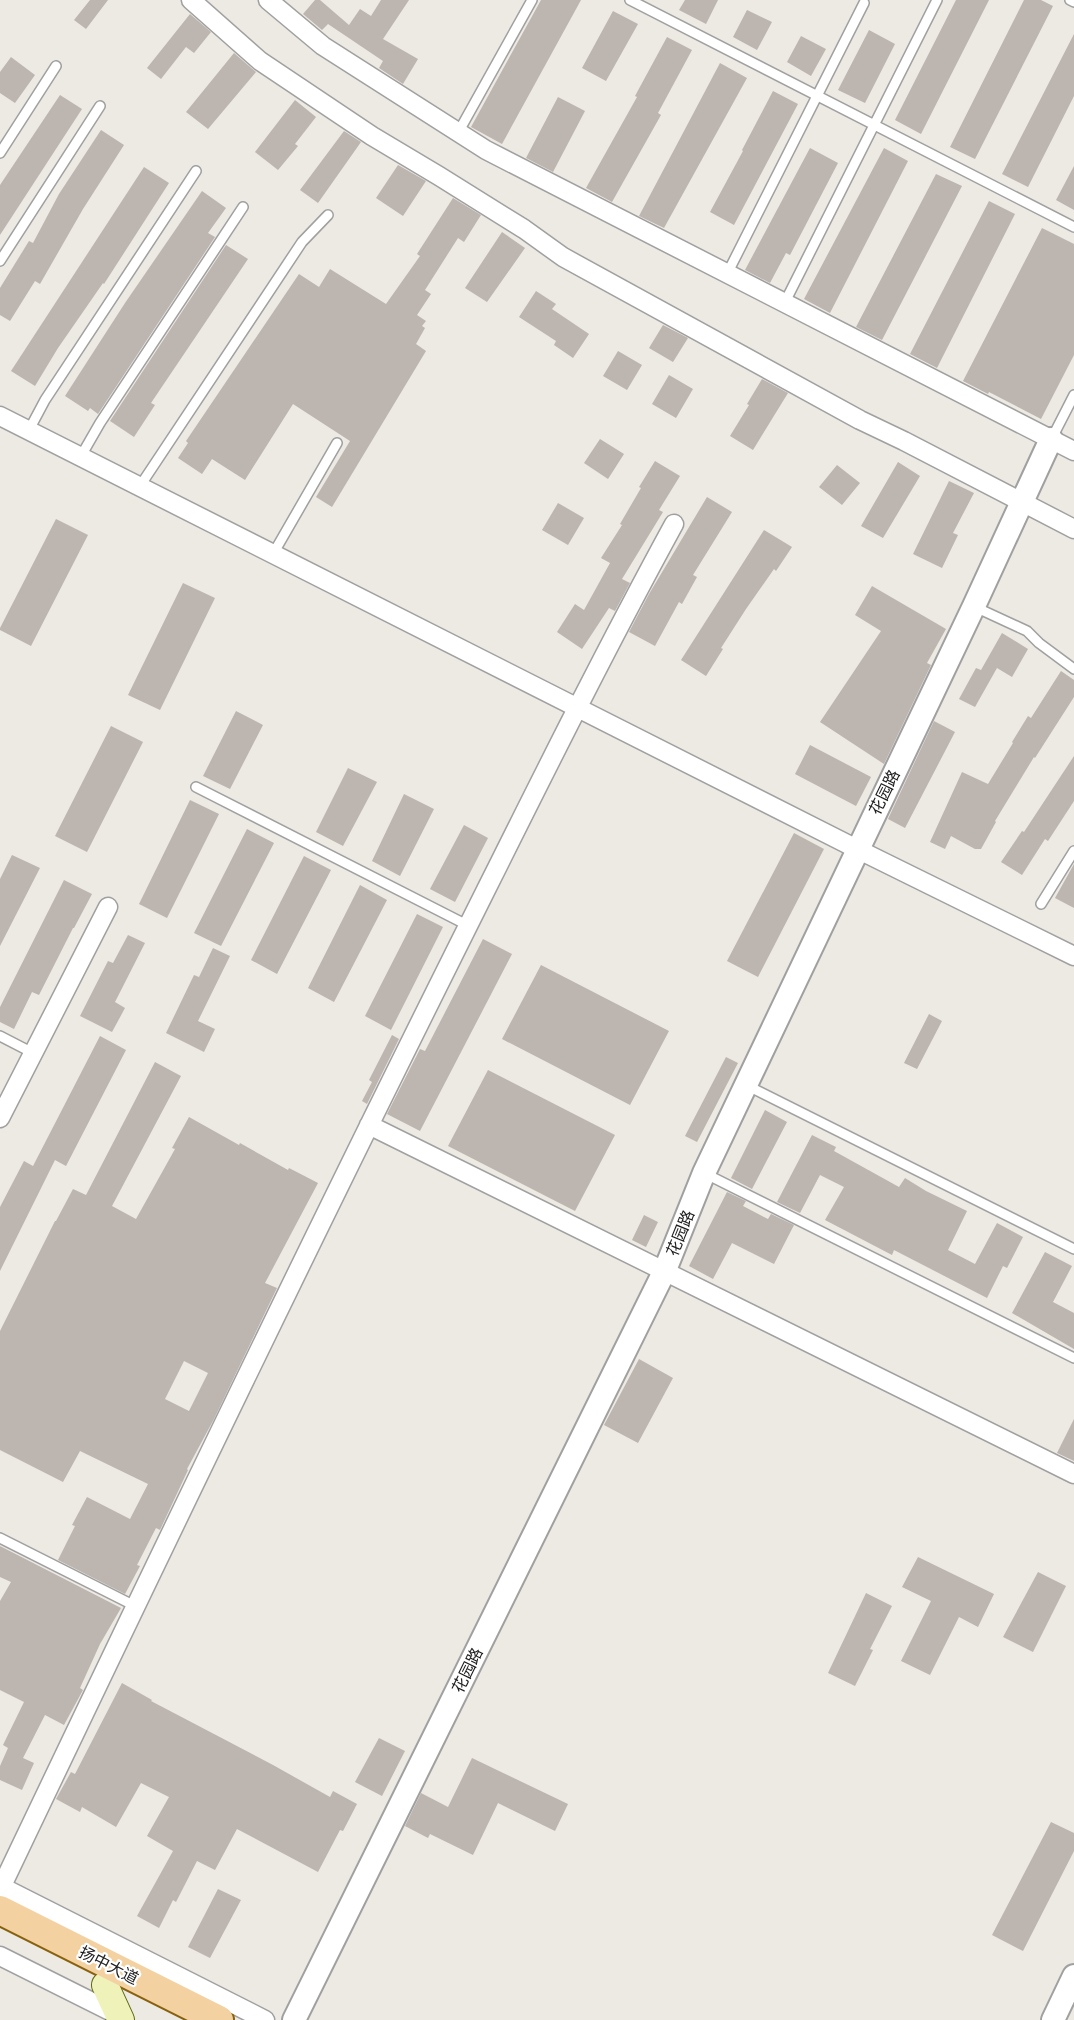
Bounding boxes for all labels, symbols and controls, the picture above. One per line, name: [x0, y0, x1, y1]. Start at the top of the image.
street label: 花园路: [864, 766, 904, 818]
street label: 花园路: [662, 1207, 698, 1259]
street label: 花园路: [447, 1644, 487, 1696]
street label: 扬中大道: [76, 1942, 142, 1988]

